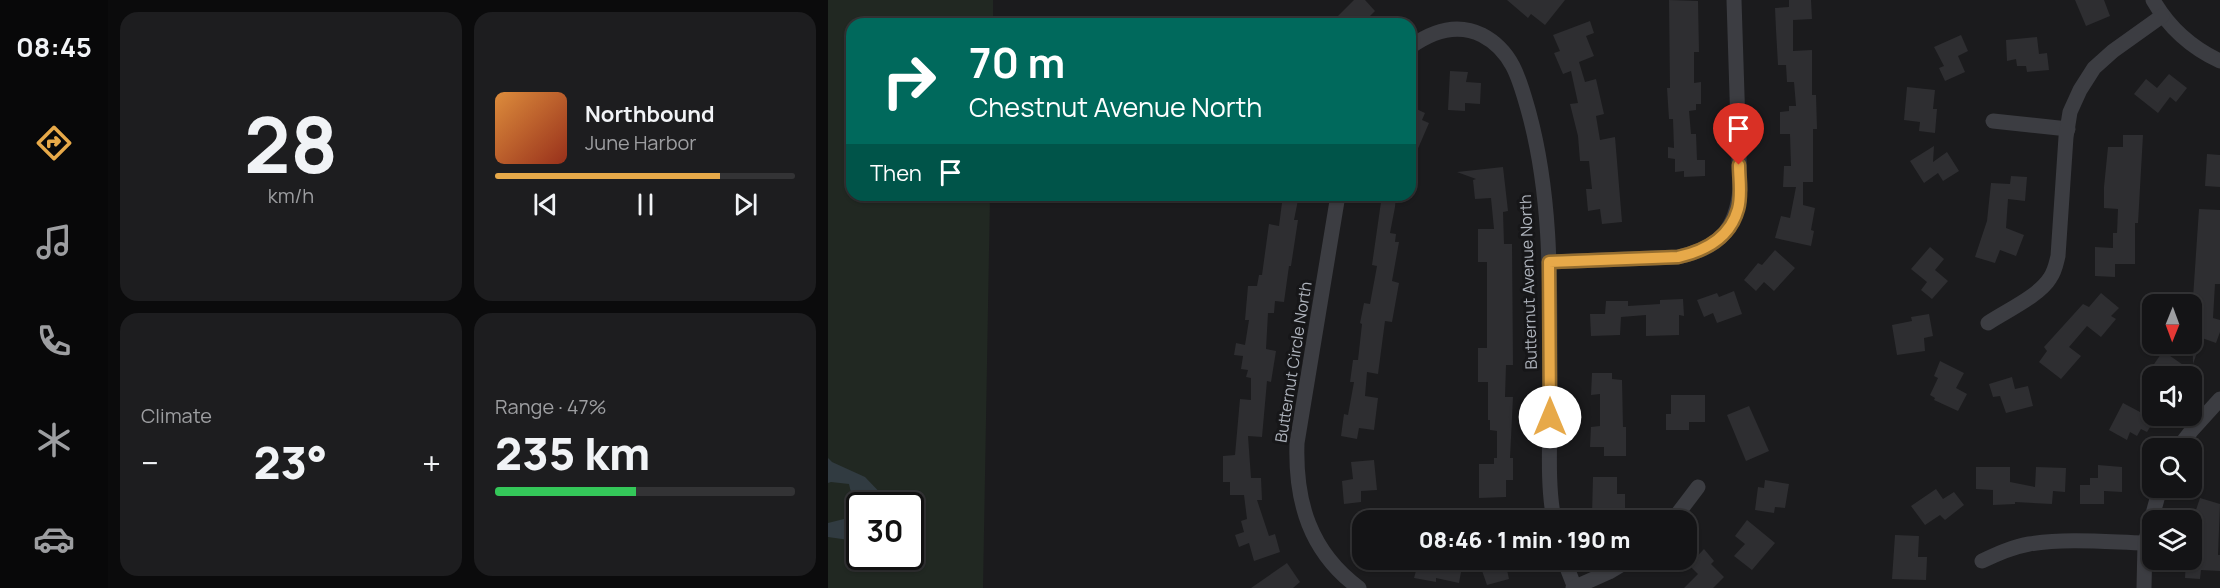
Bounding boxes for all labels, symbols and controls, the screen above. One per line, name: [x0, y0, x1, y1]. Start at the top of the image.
text: 08:45: [16, 28, 92, 65]
text: 70 m: [969, 33, 1065, 91]
icon: right: [870, 42, 948, 120]
text: Chestnut Avenue North: [969, 88, 1262, 125]
text: 28: [244, 90, 338, 196]
text: Northbound: [585, 99, 715, 129]
pin: [1713, 103, 1764, 165]
icon: arrive: [1722, 112, 1755, 145]
icon: directions: [33, 122, 75, 164]
text: June Harbor: [585, 129, 697, 156]
icon: arrive: [934, 156, 967, 189]
text: Then: [870, 158, 922, 188]
text: km/h: [268, 182, 314, 209]
icon: previous: [529, 188, 562, 221]
icon: pause: [629, 188, 662, 221]
icon: next: [729, 188, 762, 221]
street label: Butternut Avenue North: [1514, 194, 1542, 370]
icon: music: [33, 221, 75, 263]
street label: Butternut Circle North: [1269, 280, 1317, 444]
north arrow: [2142, 294, 2202, 354]
map controls: [2142, 294, 2202, 570]
icon: phone: [33, 320, 75, 362]
button: sound: [2142, 366, 2202, 426]
position arrow: [1518, 385, 1582, 449]
text: Range · 47%: [495, 393, 607, 420]
text: Climate: [141, 402, 212, 429]
icon: climate: [33, 419, 75, 461]
text: 235 km: [495, 422, 650, 484]
text: 23°: [253, 431, 327, 493]
button: search: [2142, 438, 2202, 498]
text: −: [141, 440, 159, 485]
text: +: [422, 440, 441, 485]
speed limit sign: 30: [846, 492, 924, 570]
button: layers: [2142, 510, 2202, 570]
icon: car: [33, 518, 75, 560]
text: 08:46 · 1 min · 190 m: [1419, 525, 1630, 555]

